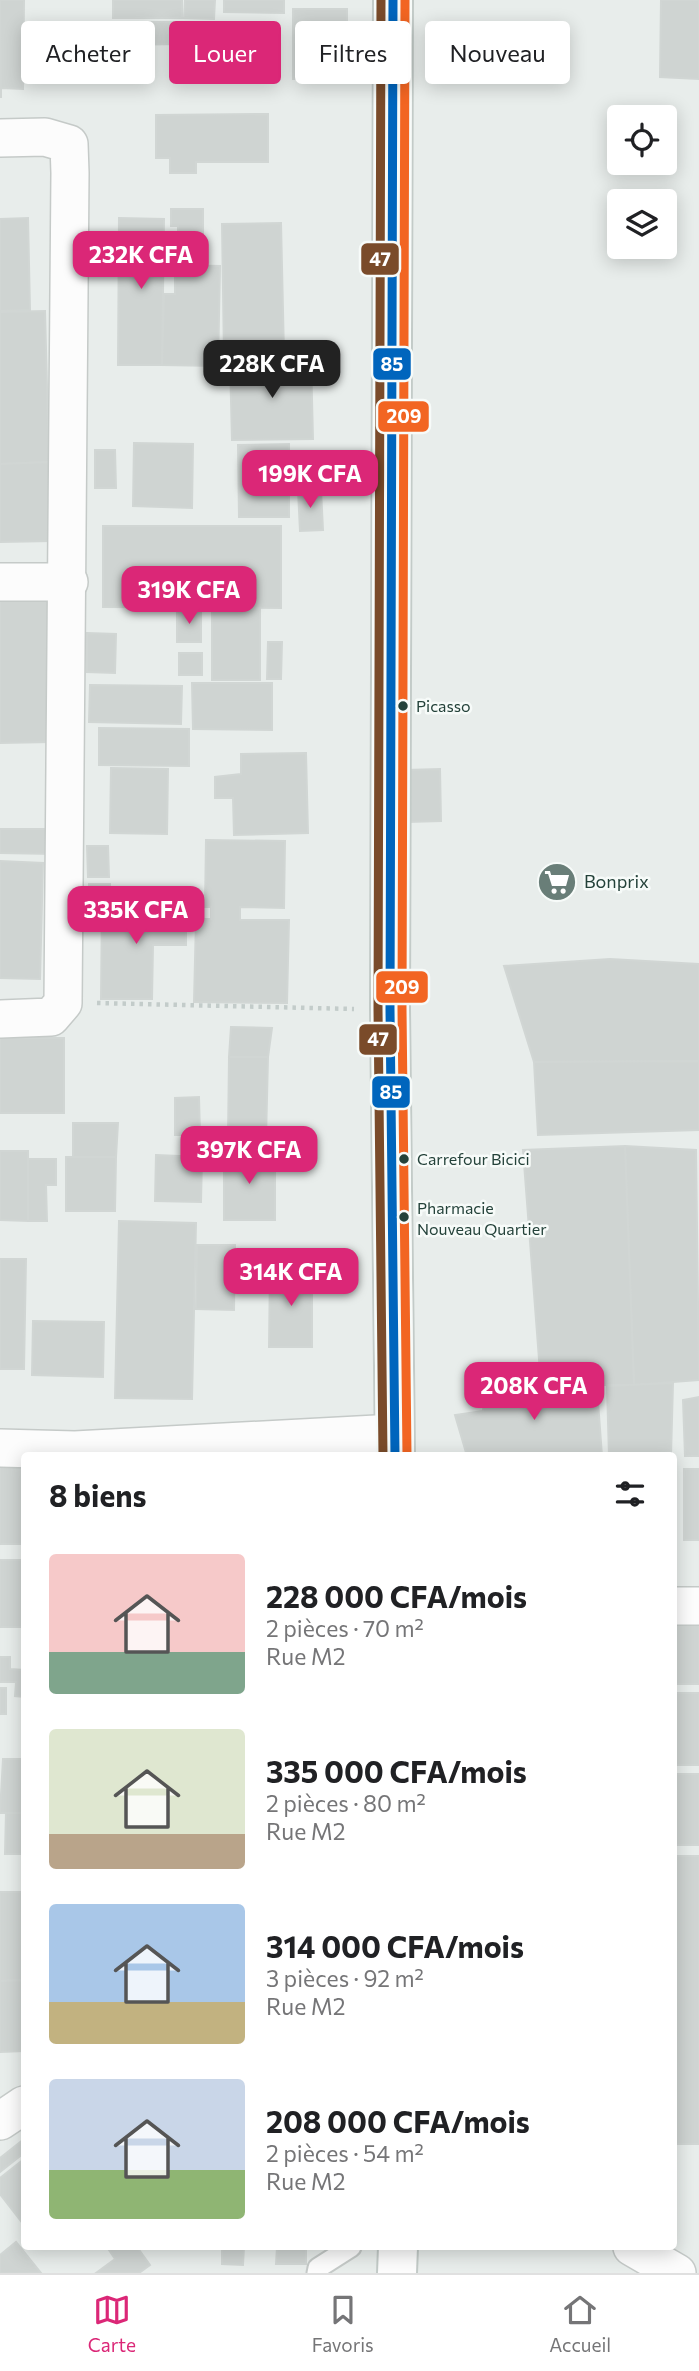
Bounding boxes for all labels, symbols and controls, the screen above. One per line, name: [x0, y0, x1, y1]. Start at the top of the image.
chip: Acheter: [21, 21, 155, 84]
chip: Louer: [169, 21, 281, 84]
chip: Filtres: [295, 21, 411, 84]
chip: Nouveau: [425, 21, 570, 84]
map controls: [607, 105, 677, 259]
button: locate: [607, 105, 677, 175]
button: layers: [607, 189, 677, 259]
pin: 232K CFA: [69, 232, 213, 291]
text: 232K CFA: [89, 240, 193, 268]
line badge: 47: [360, 242, 400, 276]
text: 47: [369, 247, 391, 270]
pin: 228K CFA: [200, 340, 344, 400]
line badge: 85: [372, 347, 412, 381]
text: 228K CFA: [219, 349, 325, 377]
text: 85: [381, 352, 403, 375]
line badge: 209: [377, 400, 430, 433]
text: 209: [386, 404, 422, 427]
pin: 199K CFA: [238, 450, 382, 510]
text: 199K CFA: [258, 459, 362, 487]
pin: 319K CFA: [117, 566, 261, 626]
text: 319K CFA: [137, 575, 241, 603]
place label: Picasso: [416, 696, 471, 715]
marker: Picasso: [396, 699, 410, 713]
supermarket icon: Bonprix: [536, 861, 578, 903]
place label: Bonprix: [584, 870, 649, 892]
pin: 335K CFA: [64, 886, 208, 946]
text: 335K CFA: [83, 895, 189, 923]
line badge: 209: [375, 970, 429, 1004]
text: 209: [384, 975, 420, 998]
line badge: 47: [358, 1023, 398, 1056]
text: 47: [367, 1027, 389, 1050]
line badge: 85: [371, 1075, 411, 1109]
text: 85: [380, 1080, 402, 1103]
pin: 397K CFA: [177, 1126, 321, 1186]
text: 397K CFA: [196, 1135, 302, 1163]
place label: Carrefour Bicici: [417, 1149, 530, 1168]
marker: Carrefour Bicici: [397, 1152, 411, 1166]
place label: Pharmacie Nouveau Quartier: [417, 1198, 547, 1238]
marker: Pharmacie Nouveau Quartier: [397, 1210, 411, 1224]
pin: 314K CFA: [219, 1248, 363, 1308]
text: 314K CFA: [240, 1257, 342, 1285]
pin: 208K CFA: [462, 1362, 606, 1422]
text: 208K CFA: [480, 1371, 588, 1399]
icon: filters: [611, 1475, 649, 1513]
text: 8 biens: [49, 1476, 147, 1513]
text: 228 000 CFA/mois: [266, 1577, 527, 1614]
icon: home: [105, 1582, 189, 1666]
text: 2 pièces · 70 m²: [266, 1614, 424, 1642]
text: Rue M2: [266, 1642, 345, 1670]
text: 335 000 CFA/mois: [266, 1752, 527, 1789]
icon: home: [105, 1757, 189, 1841]
text: 2 pièces · 80 m²: [266, 1789, 426, 1817]
text: Rue M2: [266, 1817, 345, 1845]
text: 314 000 CFA/mois: [266, 1927, 524, 1964]
icon: home: [105, 1932, 189, 2016]
text: 3 pièces · 92 m²: [266, 1964, 424, 1992]
text: Rue M2: [266, 1992, 345, 2020]
text: 208 000 CFA/mois: [266, 2102, 530, 2139]
icon: home: [105, 2107, 189, 2191]
text: 2 pièces · 54 m²: [266, 2139, 424, 2167]
text: Rue M2: [266, 2167, 345, 2195]
tab: Carte: [88, 2291, 136, 2356]
tab: Favoris: [312, 2291, 374, 2356]
tab: Accueil: [549, 2291, 611, 2356]

